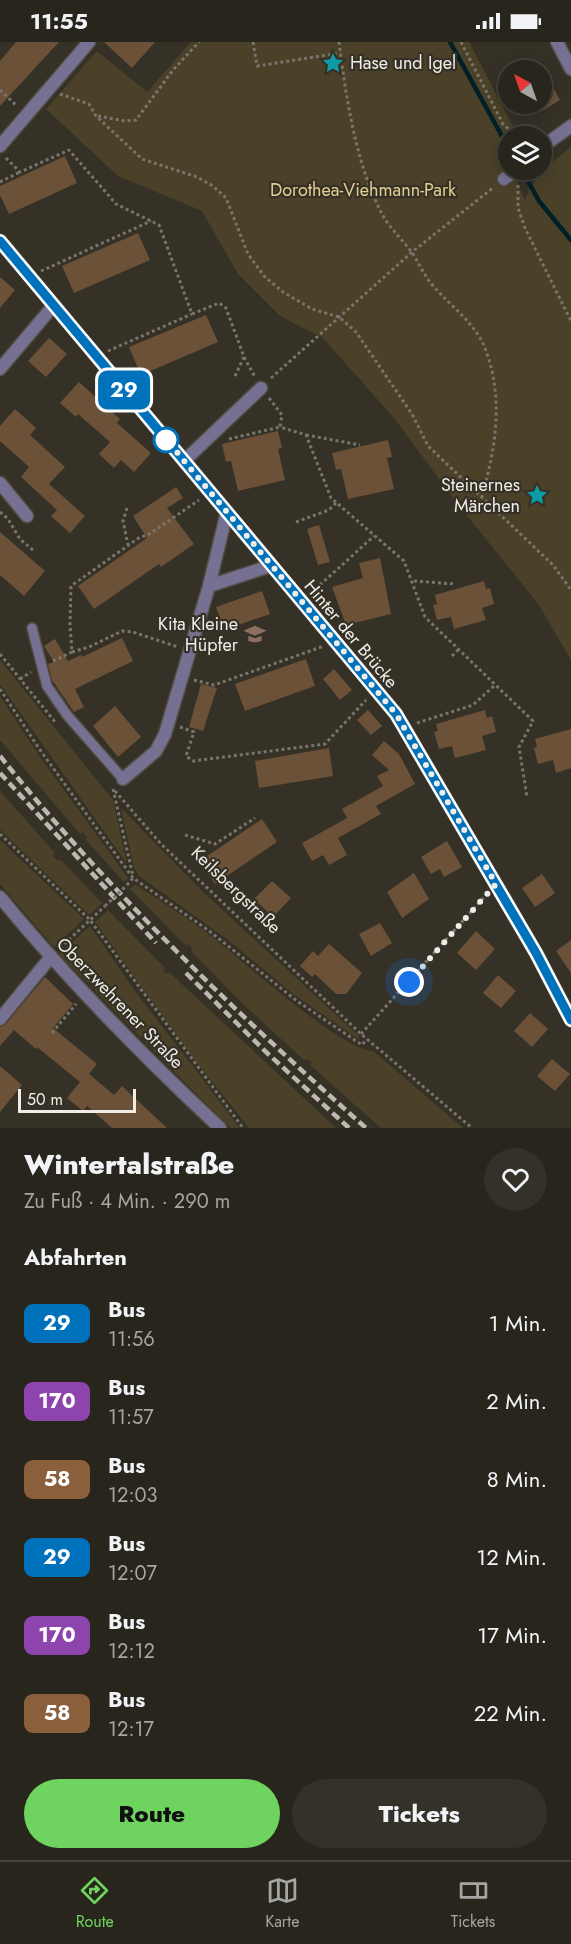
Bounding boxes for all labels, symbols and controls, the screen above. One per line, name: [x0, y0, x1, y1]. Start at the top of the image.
text: 11:55: [30, 5, 88, 37]
place label: Hase und Igel: [350, 50, 456, 76]
place icon: Hase und Igel: [321, 51, 345, 75]
north arrow: [498, 60, 552, 114]
map controls: [498, 60, 552, 180]
button: layers: [498, 126, 552, 180]
park label: Dorothea-Viehmann-Park: [270, 177, 456, 203]
line badge: 29: [97, 370, 151, 410]
text: 29: [110, 375, 138, 405]
unlabelled marker: [153, 427, 179, 453]
place label: Steinernes Märchen: [441, 472, 520, 519]
place icon: Steinernes Märchen: [525, 483, 549, 507]
street label: Hinter der Brücke: [298, 574, 404, 694]
place label: Kita Kleine Hüpfer: [158, 611, 239, 658]
school or university icon: Kita Kleine Hüpfer: [243, 622, 267, 646]
street label: Keilsbergstraße: [185, 840, 287, 940]
street label: Oberzwehrener Straße: [50, 932, 190, 1074]
your location: [394, 967, 424, 997]
scale bar: [18, 1086, 136, 1114]
text: 50 m: [27, 1088, 63, 1111]
text: Wintertalstraße: [24, 1144, 234, 1185]
button: heart: [484, 1148, 547, 1211]
text: Zu Fuß · 4 Min. · 290 m: [24, 1187, 230, 1216]
text: Abfahrten: [24, 1241, 127, 1273]
text: Bus: [108, 1293, 145, 1325]
text: 1 Min.: [489, 1307, 547, 1339]
text: 29: [43, 1308, 71, 1338]
text: 11:56: [108, 1325, 155, 1354]
text: Bus: [108, 1371, 145, 1403]
text: 2 Min.: [486, 1385, 547, 1417]
text: 170: [38, 1386, 76, 1416]
text: 11:57: [108, 1403, 154, 1432]
text: Bus: [108, 1449, 145, 1481]
text: 8 Min.: [487, 1463, 547, 1495]
text: 58: [44, 1464, 70, 1494]
text: 12:03: [108, 1481, 157, 1510]
text: Bus: [108, 1527, 145, 1559]
text: 12 Min.: [476, 1541, 547, 1573]
text: 29: [43, 1542, 71, 1572]
text: 12:07: [108, 1559, 157, 1588]
text: Bus: [108, 1605, 145, 1637]
text: 17 Min.: [477, 1619, 547, 1651]
text: 170: [38, 1620, 76, 1650]
text: 12:12: [108, 1637, 155, 1666]
text: Bus: [108, 1683, 145, 1715]
text: 22 Min.: [474, 1697, 547, 1729]
text: 58: [44, 1698, 70, 1728]
text: 12:17: [108, 1715, 154, 1744]
button: Route: [24, 1779, 280, 1848]
button: Tickets: [292, 1779, 547, 1848]
tab: Route: [76, 1874, 114, 1933]
tab: Karte: [265, 1874, 299, 1933]
tab: Tickets: [451, 1874, 495, 1933]

